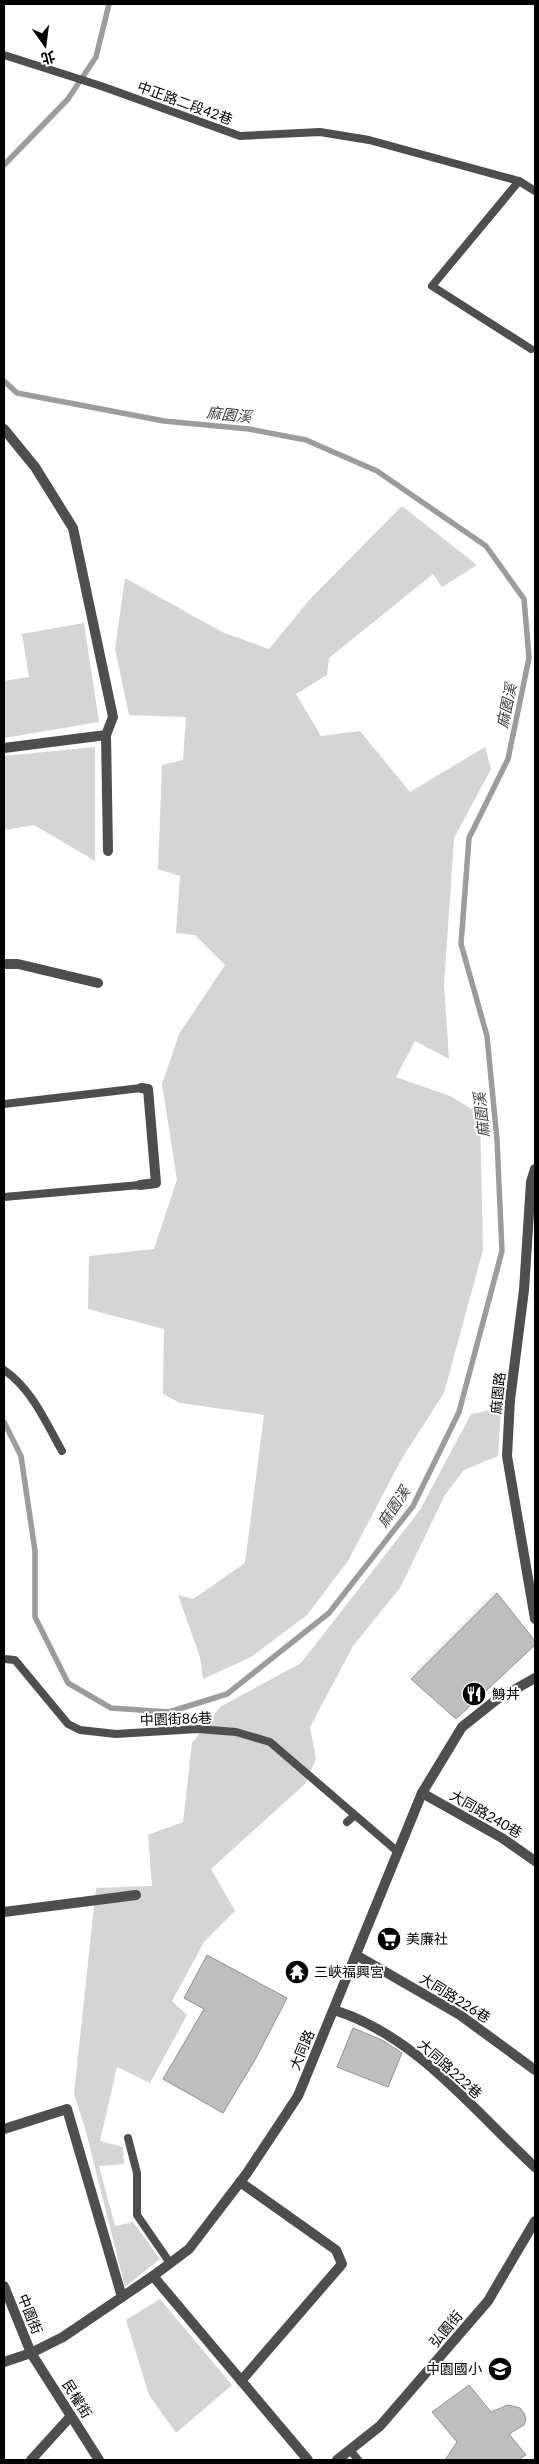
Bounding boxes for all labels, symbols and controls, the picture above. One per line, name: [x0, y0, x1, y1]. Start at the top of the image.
north arrow: [20, 20, 70, 70]
text: 北: [39, 48, 57, 68]
street label: 中正路二段42巷: [135, 77, 235, 128]
water label: 麻園溪: [206, 403, 254, 426]
water label: 麻園溪: [493, 680, 520, 730]
water label: 麻園溪: [469, 1090, 492, 1138]
street label: 麻園路: [487, 1371, 508, 1415]
water label: 麻園溪: [373, 1481, 414, 1530]
restaurant icon: 鯓丼: [461, 1681, 487, 1707]
place label: 鯓丼: [492, 1685, 520, 1702]
street label: 中園街86巷: [140, 1709, 212, 1728]
street label: 大同路240巷: [447, 1786, 525, 1841]
supermarket icon: 美廉社: [376, 1926, 402, 1952]
place label: 美廉社: [406, 1930, 448, 1947]
temple icon: 三峽福興宮: [284, 1959, 310, 1985]
place label: 三峽福興宮: [314, 1963, 384, 1980]
street label: 大同路226巷: [417, 1969, 494, 2026]
street label: 大同路: [286, 2027, 318, 2072]
street label: 大同路222巷: [415, 2035, 486, 2102]
street label: 中園街: [15, 2291, 46, 2336]
street label: 弘園街: [426, 2307, 466, 2350]
school or university icon: 中園國小: [487, 2356, 513, 2382]
place label: 中園國小: [426, 2360, 482, 2377]
street label: 民權街: [59, 2376, 96, 2421]

